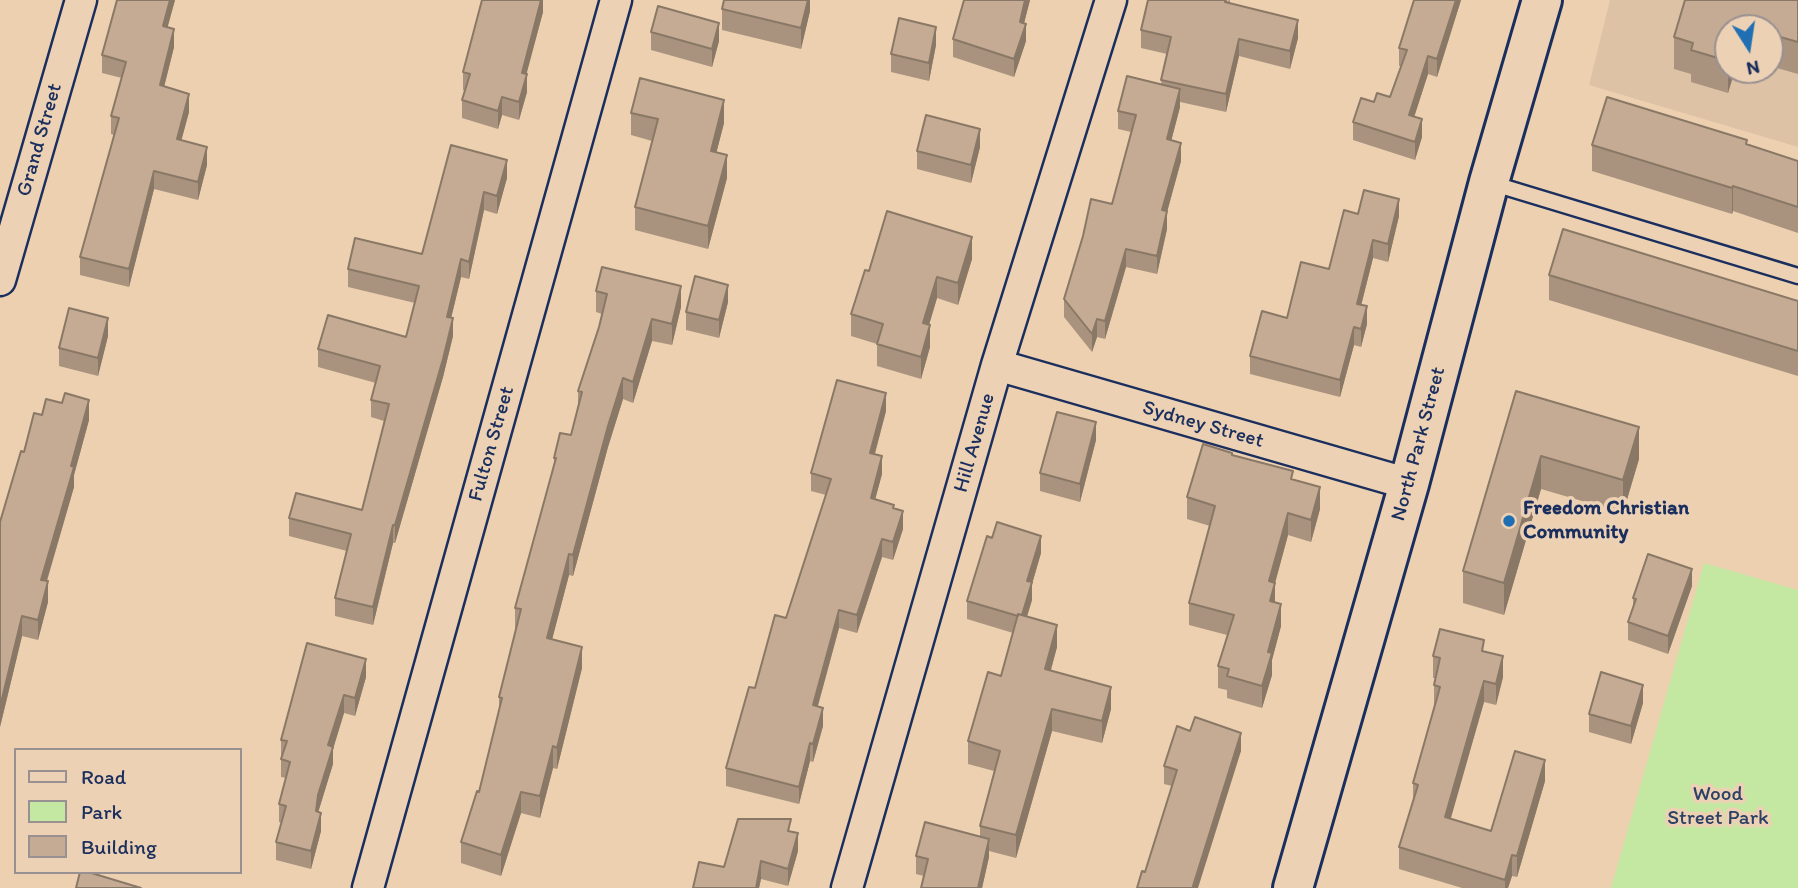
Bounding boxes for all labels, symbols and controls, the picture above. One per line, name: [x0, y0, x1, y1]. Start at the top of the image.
north arrow: [1714, 14, 1784, 84]
text: N: [1744, 55, 1762, 81]
street label: Grand Street: [12, 80, 68, 200]
street label: North Park Street: [1386, 364, 1452, 524]
street label: Fulton Street: [464, 383, 520, 505]
street label: Hill Avenue: [949, 390, 1001, 496]
street label: Sydney Street: [1140, 396, 1266, 454]
place label: Freedom Christian Community: [1523, 496, 1689, 546]
marker: Freedom Christian Community: [1501, 513, 1517, 529]
legend: [14, 748, 242, 874]
text: Road: [81, 764, 126, 789]
park label: Wood Street Park: [1667, 782, 1769, 832]
text: Park: [81, 799, 122, 824]
text: Building: [81, 834, 157, 859]

